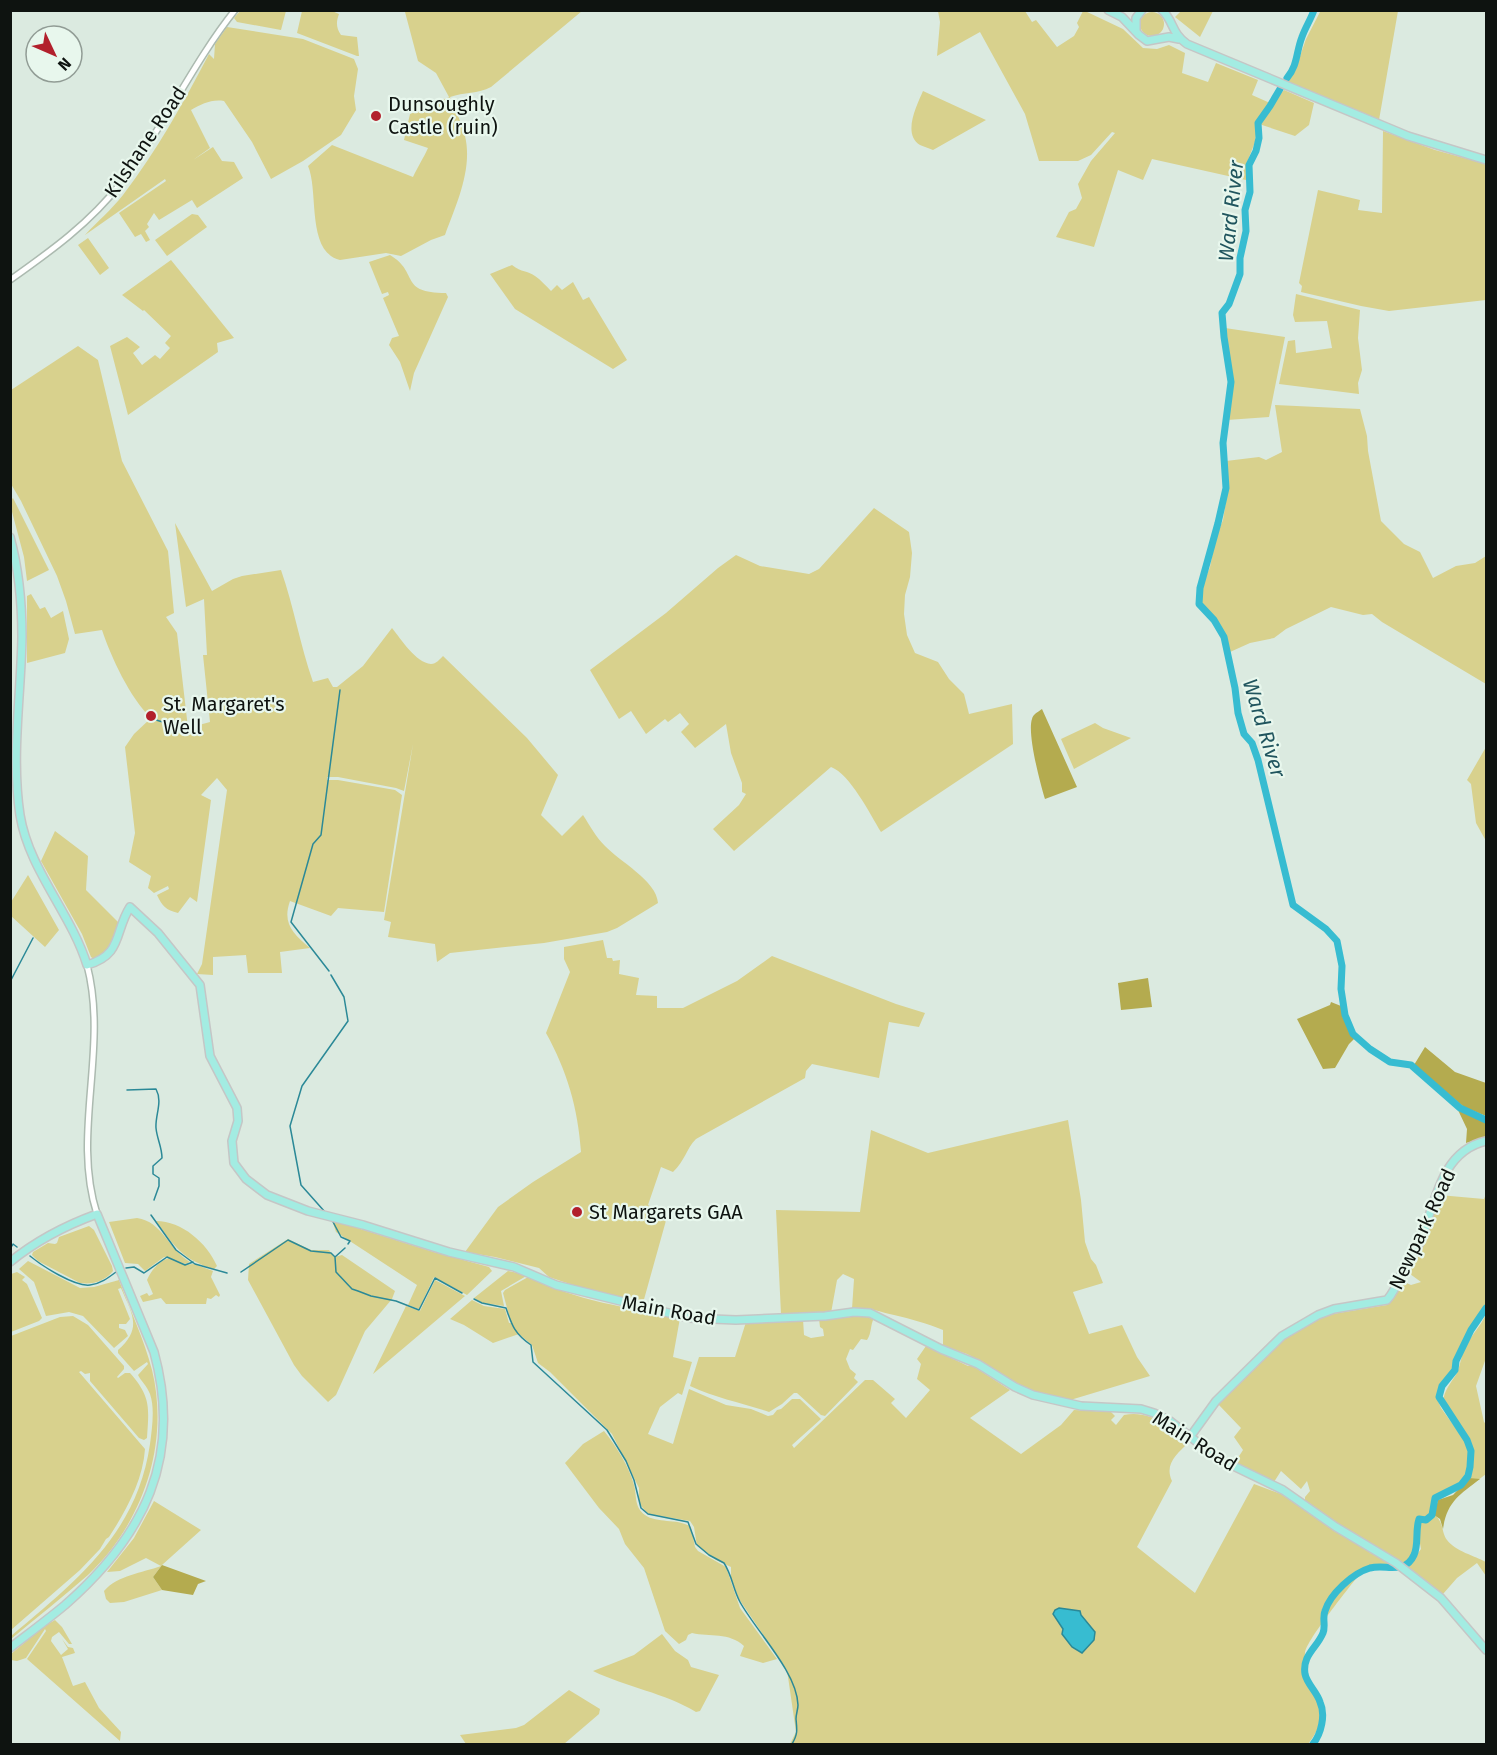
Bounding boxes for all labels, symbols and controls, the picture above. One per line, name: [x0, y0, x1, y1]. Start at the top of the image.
north arrow: [24, 24, 84, 84]
text: N: [54, 54, 75, 74]
street label: Kilshane Road: [99, 82, 191, 202]
place label: Dunsoughly Castle (ruin): [388, 92, 498, 139]
marker: Dunsoughly Castle (ruin): [369, 109, 383, 123]
water label: Ward River: [1213, 158, 1249, 263]
water label: Ward River: [1237, 676, 1292, 781]
place label: St. Margaret's Well: [163, 692, 285, 739]
marker: St. Margaret's Well: [144, 709, 158, 723]
street label: Newpark Road: [1383, 1165, 1461, 1293]
place label: St Margarets GAA: [589, 1200, 743, 1224]
marker: St Margarets GAA: [570, 1205, 584, 1219]
street label: Main Road: [620, 1290, 718, 1330]
street label: Main Road: [1148, 1406, 1242, 1476]

